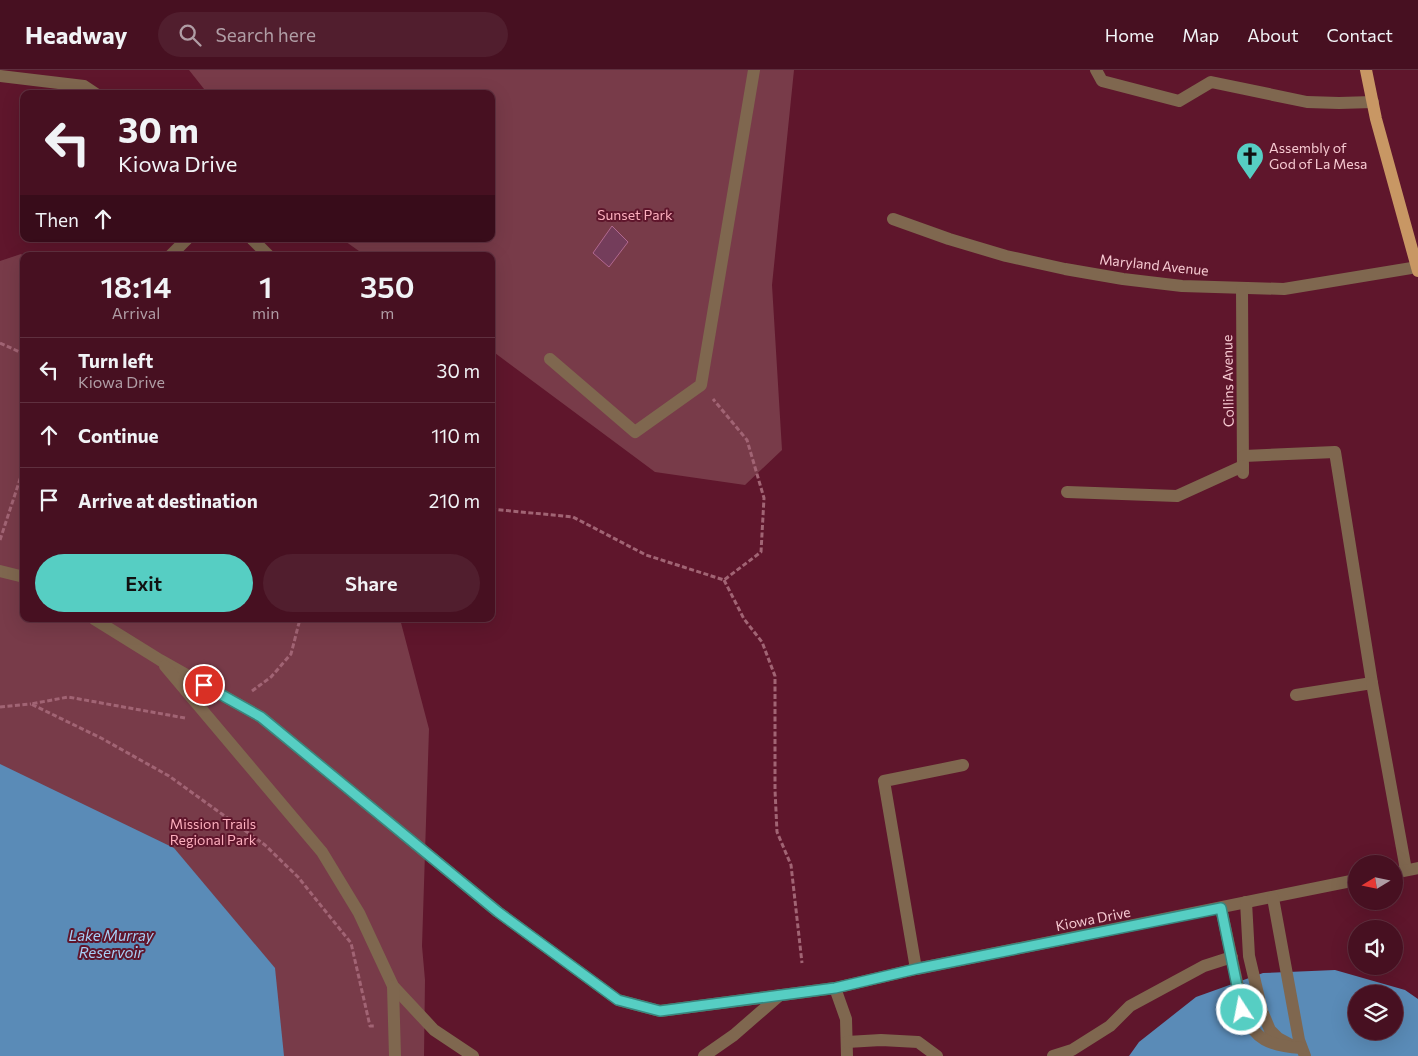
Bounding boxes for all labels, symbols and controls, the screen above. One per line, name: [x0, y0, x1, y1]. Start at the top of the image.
search box: [158, 12, 508, 57]
text: Headway: [25, 20, 128, 49]
icon: search: [176, 21, 204, 49]
text: Search here: [216, 23, 316, 46]
text: Home: [1105, 24, 1154, 46]
text: Map: [1182, 24, 1219, 46]
text: About: [1247, 24, 1299, 46]
text: Contact: [1327, 24, 1393, 46]
text: 30 m: [118, 107, 199, 150]
icon: left: [35, 110, 100, 175]
place label: Assembly of God of La Mesa: [1269, 139, 1367, 172]
church icon: Assembly of God of La Mesa: [1235, 141, 1265, 180]
text: Kiowa Drive: [118, 150, 237, 177]
icon: ahead: [89, 205, 117, 233]
park label: Sunset Park: [597, 206, 673, 223]
text: Then: [35, 208, 79, 231]
street label: Maryland Avenue: [1099, 250, 1210, 279]
text: 18:14: [101, 267, 172, 304]
text: 1: [259, 267, 272, 304]
text: 350: [360, 267, 414, 304]
text: Arrival: [112, 303, 160, 322]
text: min: [252, 303, 279, 322]
text: m: [380, 303, 394, 322]
street label: Collins Avenue: [1218, 335, 1237, 427]
text: Turn left: [78, 349, 153, 372]
icon: left: [35, 356, 63, 384]
text: 30 m: [437, 359, 480, 382]
text: Kiowa Drive: [78, 372, 165, 391]
icon: ahead: [35, 421, 63, 449]
text: Continue: [78, 424, 158, 447]
text: 110 m: [431, 424, 480, 447]
icon: arrive: [35, 486, 63, 514]
text: Arrive at destination: [78, 489, 258, 512]
text: 210 m: [429, 489, 480, 512]
button: Exit: [35, 554, 253, 612]
button: Share: [263, 554, 480, 612]
pin: [183, 664, 225, 706]
icon: arrive: [190, 671, 218, 699]
park label: Mission Trails Regional Park: [170, 815, 257, 848]
north arrow: [1348, 855, 1402, 910]
map controls: [1348, 855, 1403, 1040]
street label: Kiowa Drive: [1054, 903, 1132, 934]
button: sound: [1348, 920, 1403, 975]
water label: Lake Murray Reservoir: [69, 926, 155, 961]
position arrow: [1215, 983, 1267, 1035]
button: layers: [1348, 985, 1403, 1040]

